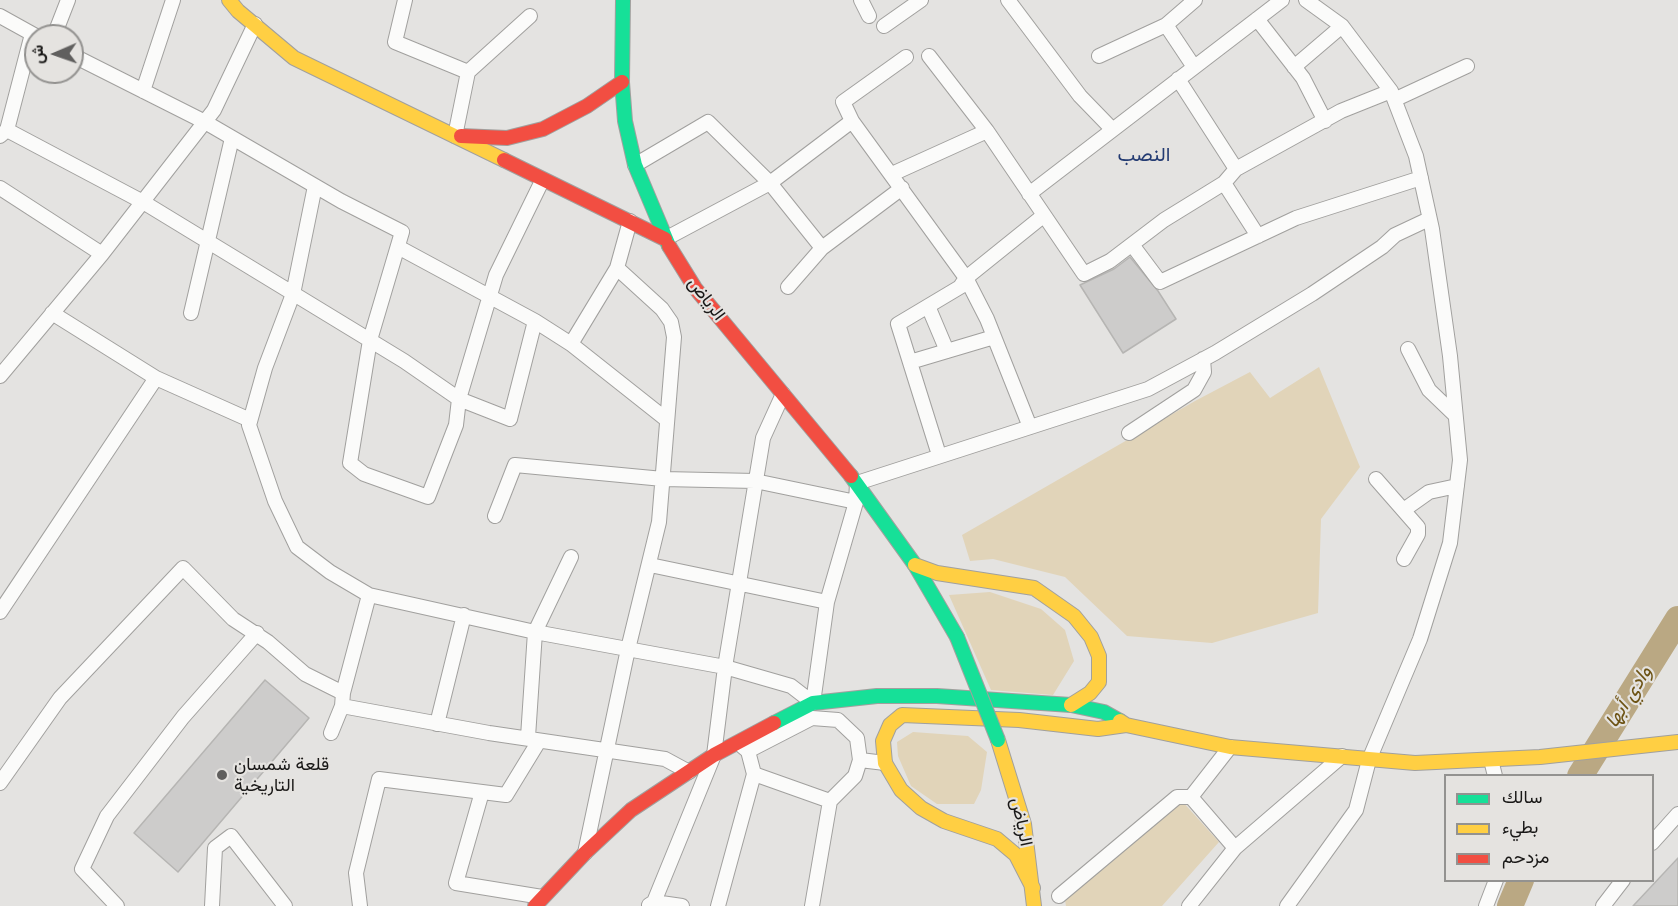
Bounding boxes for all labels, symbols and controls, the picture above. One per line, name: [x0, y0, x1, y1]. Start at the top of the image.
north arrow: [24, 24, 84, 84]
text: ش: [29, 45, 46, 64]
district label: النصب: [1118, 143, 1170, 167]
street label: الرياض: [683, 273, 729, 325]
water label: وادي أبها: [1601, 662, 1657, 732]
place label: قلعة شمسان التاريخية: [234, 754, 329, 796]
marker: قلعة شمسان التاريخية: [215, 768, 229, 782]
legend: [1444, 774, 1654, 882]
text: سالك: [1502, 787, 1542, 807]
street label: الرياض: [1005, 796, 1037, 848]
text: بطيء: [1502, 817, 1538, 837]
text: مزدحم: [1502, 847, 1549, 867]

